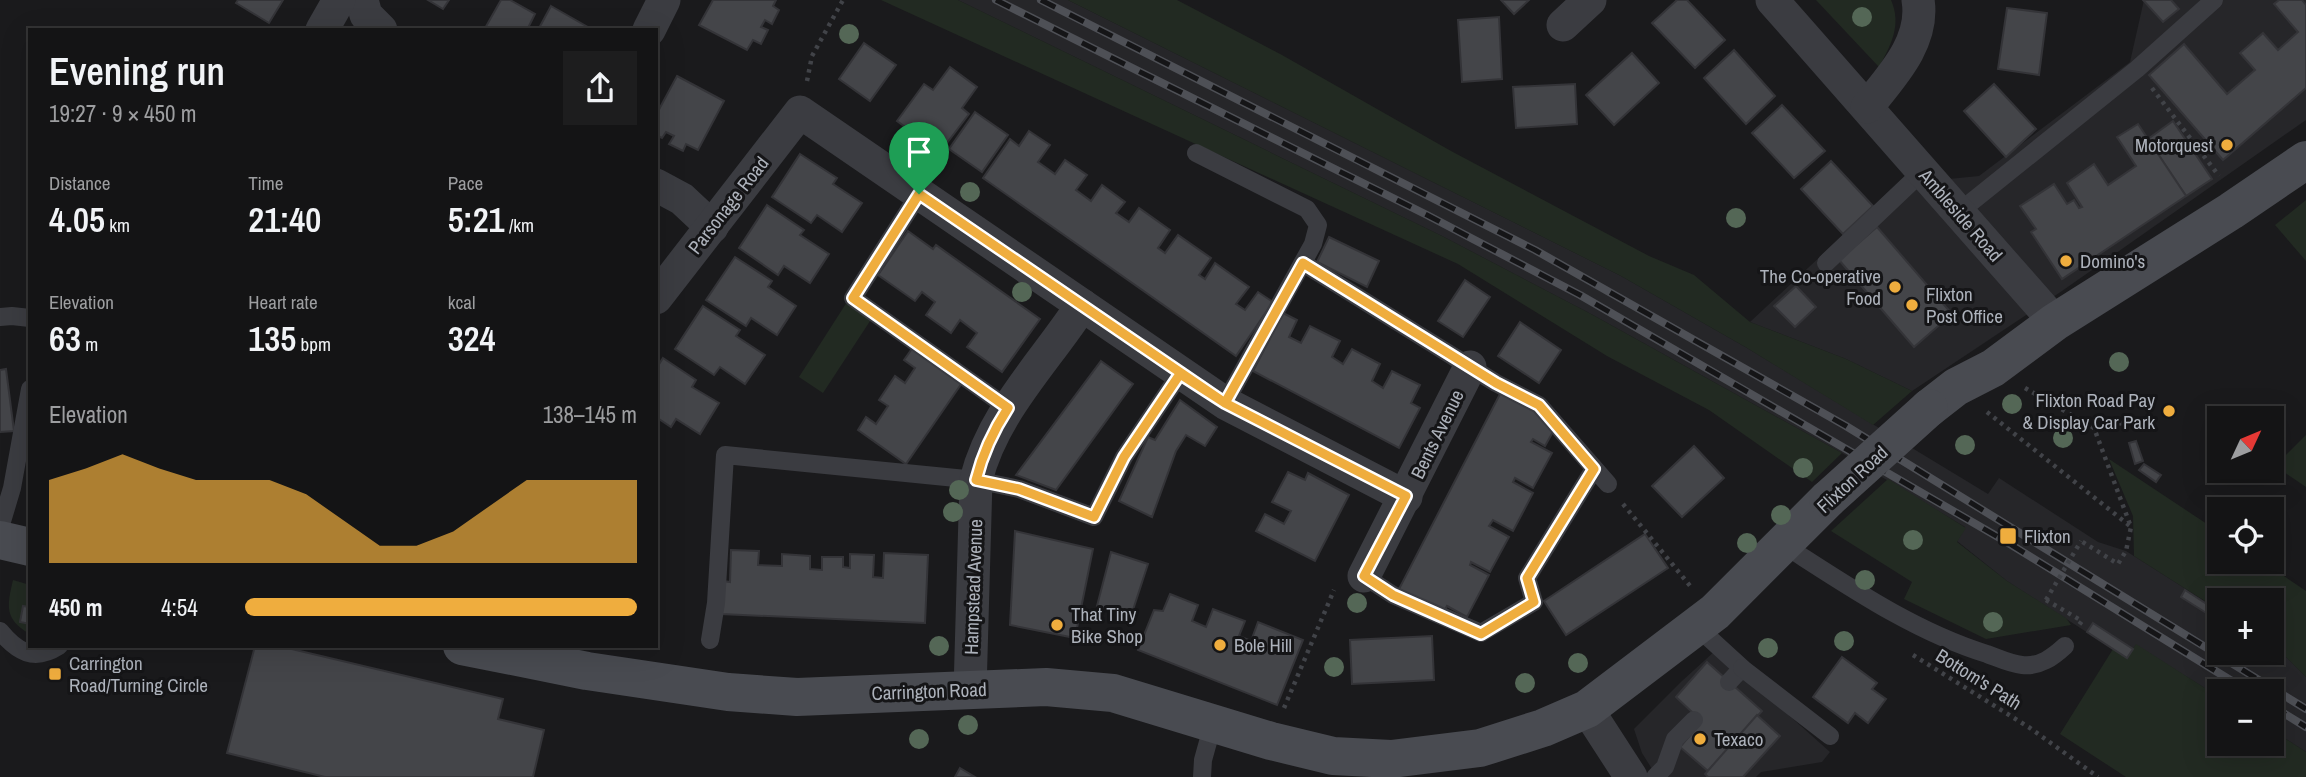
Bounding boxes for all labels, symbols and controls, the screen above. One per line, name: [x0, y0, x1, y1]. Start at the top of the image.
text: Evening run: [49, 46, 225, 97]
button: share: [563, 51, 637, 125]
text: 19:27 · 9 × 450 m: [49, 98, 196, 129]
pin: [889, 122, 949, 194]
place label: Motorquest: [2135, 132, 2214, 158]
icon: arrive: [900, 133, 938, 171]
marker: Motorquest: [2219, 137, 2235, 153]
street label: Parsonage Road: [682, 151, 774, 259]
street label: Ambleside Road: [1913, 162, 2009, 267]
text: Distance: [49, 170, 110, 196]
text: Time: [248, 170, 283, 196]
text: Pace: [448, 170, 483, 196]
text: 4.05: [49, 196, 105, 243]
text: 21:40: [248, 196, 321, 243]
text: 5:21: [448, 196, 505, 243]
text: km: [105, 212, 130, 238]
text: /km: [505, 212, 534, 238]
place label: Domino's: [2080, 248, 2146, 274]
marker: Domino's: [2058, 253, 2074, 269]
place label: The Co-operative Food: [1760, 263, 1881, 311]
marker: The Co-operative Food: [1887, 279, 1903, 295]
place label: Flixton Post Office: [1926, 281, 2003, 329]
text: Elevation: [49, 289, 114, 315]
text: Heart rate: [248, 289, 318, 315]
text: kcal: [448, 289, 475, 315]
marker: Flixton Post Office: [1904, 297, 1920, 313]
text: 63: [49, 315, 81, 362]
text: 135: [248, 315, 296, 362]
text: 324: [448, 315, 496, 362]
text: m: [81, 331, 98, 357]
text: bpm: [296, 331, 331, 357]
street label: Bents Avenue: [1404, 385, 1470, 483]
place label: Flixton Road Pay & Display Car Park: [2023, 387, 2155, 435]
text: Elevation: [49, 399, 128, 430]
text: 138–145 m: [543, 399, 637, 430]
marker: Flixton Road Pay & Display Car Park: [2161, 403, 2177, 419]
north arrow: [2207, 406, 2284, 483]
map controls: [2207, 406, 2284, 756]
street label: Flixton Road: [1811, 439, 1893, 519]
button: locate: [2207, 497, 2284, 574]
street label: Hampstead Avenue: [958, 519, 988, 655]
place label: Flixton: [2024, 523, 2071, 549]
marker: Flixton: [1998, 526, 2018, 546]
button: +: [2207, 588, 2284, 665]
text: 450 m: [49, 592, 102, 623]
text: 4:54: [161, 592, 198, 623]
place label: That Tiny Bike Shop: [1071, 601, 1143, 649]
marker: That Tiny Bike Shop: [1049, 617, 1065, 633]
place label: Bole Hill: [1234, 632, 1292, 658]
marker: Bole Hill: [1212, 637, 1228, 653]
street label: Bottom's Path: [1931, 642, 2027, 716]
place label: Carrington Road/Turning Circle: [69, 650, 208, 698]
marker: Carrington Road/Turning Circle: [47, 666, 63, 682]
street label: Carrington Road: [871, 676, 987, 706]
button: −: [2207, 679, 2284, 756]
place label: Texaco: [1714, 726, 1763, 752]
marker: Texaco: [1692, 731, 1708, 747]

